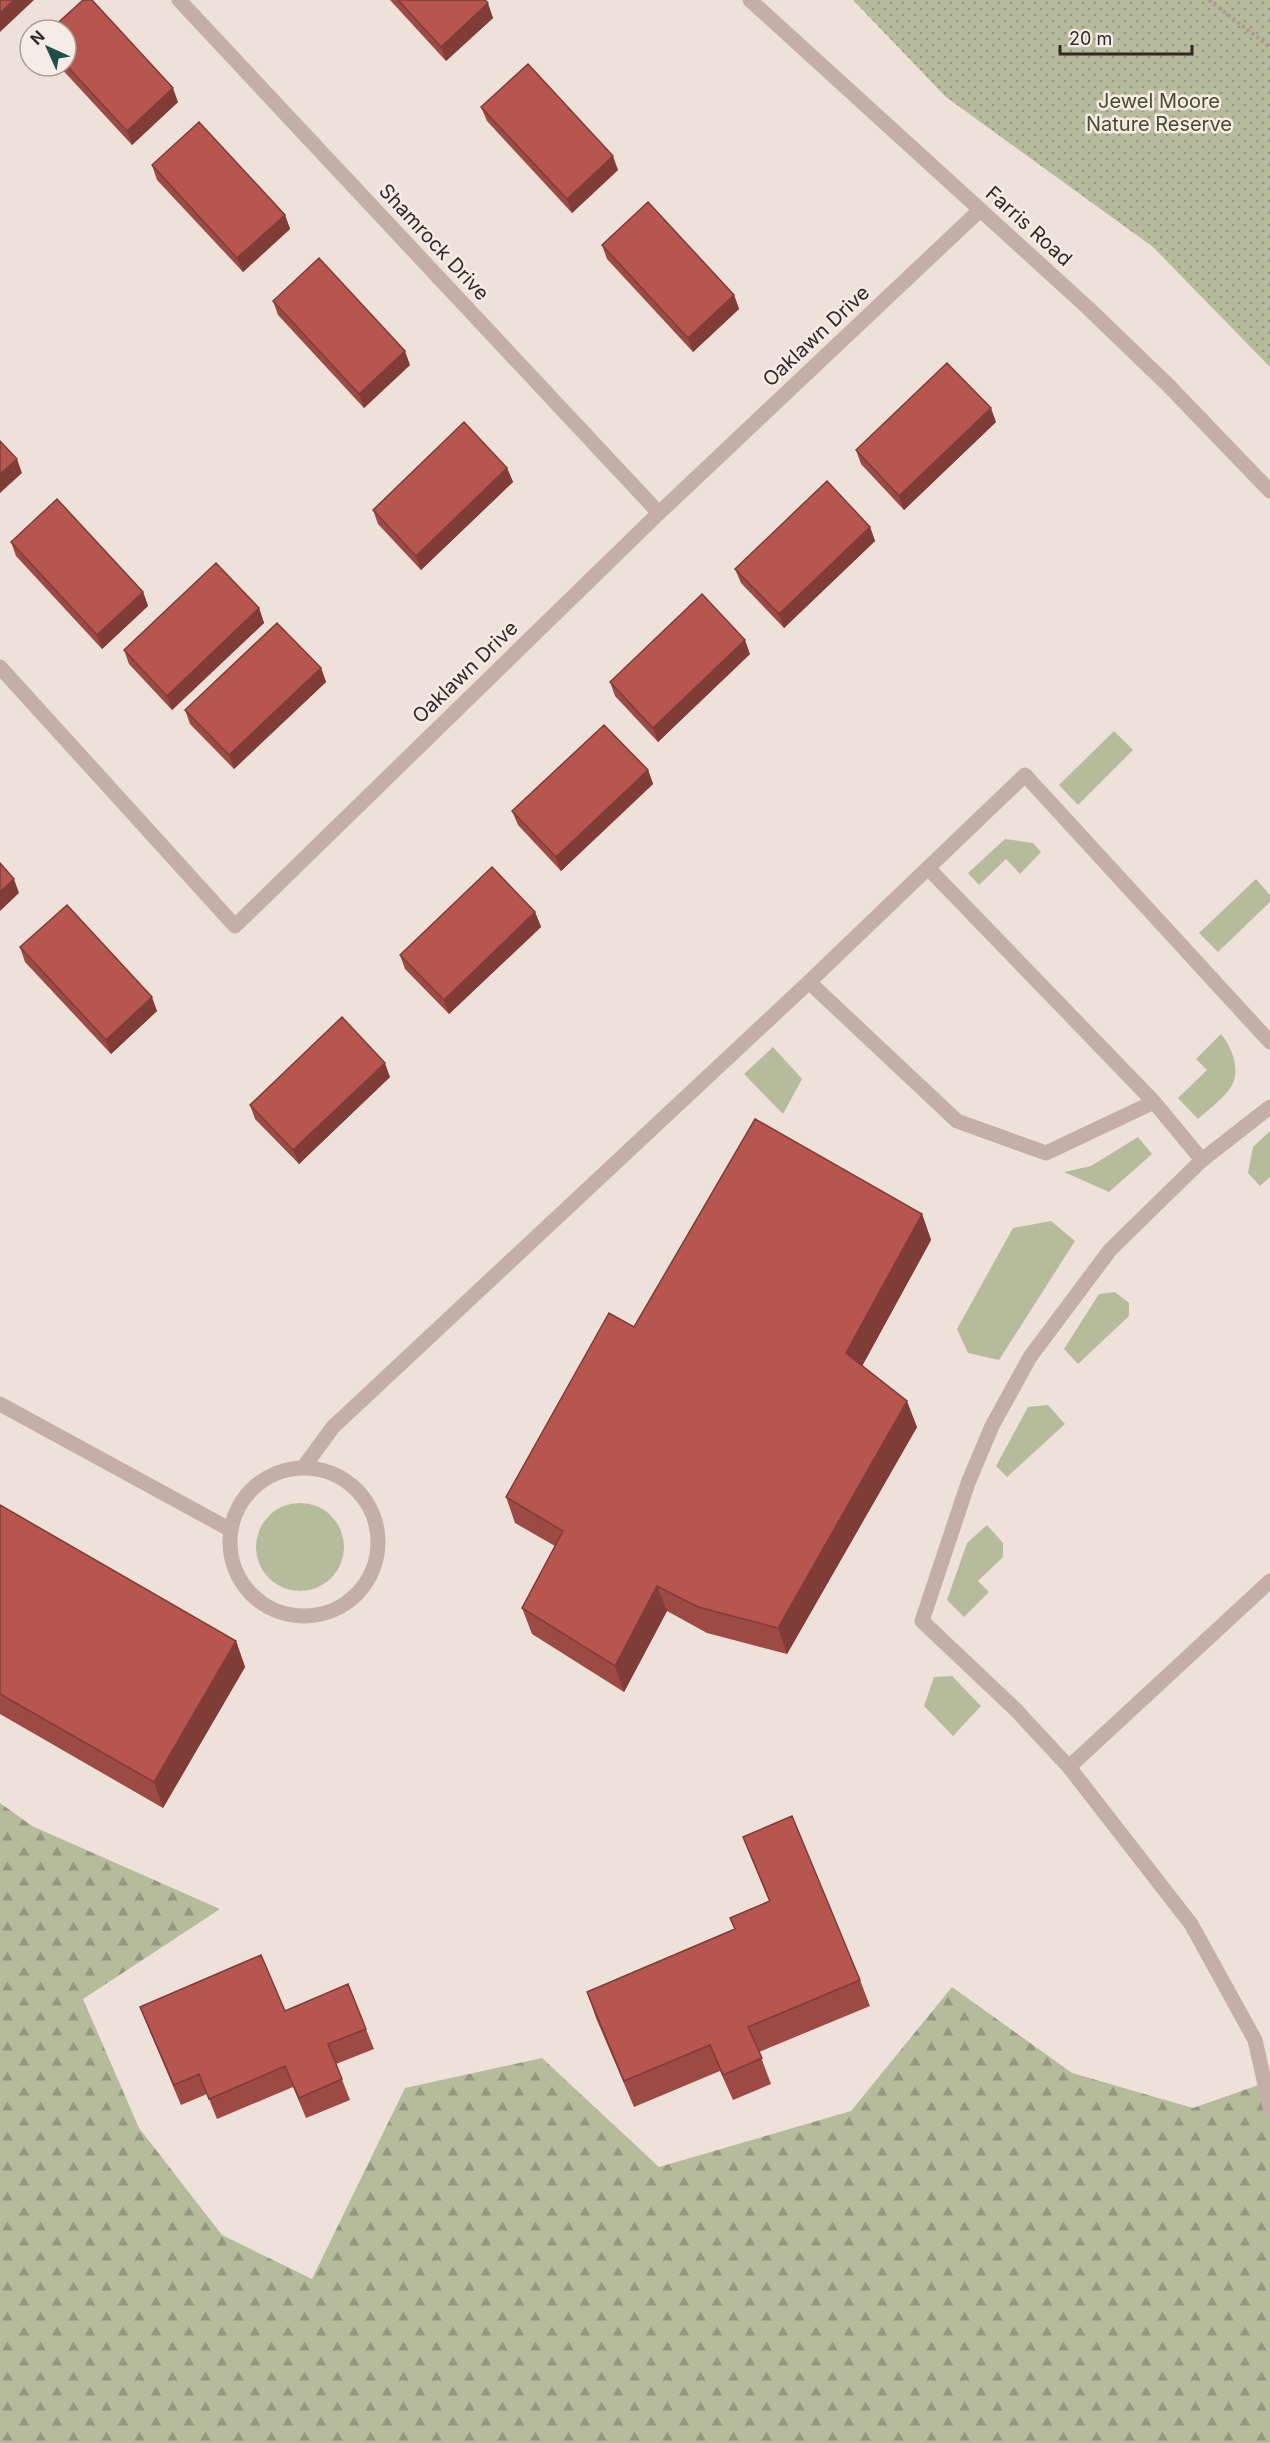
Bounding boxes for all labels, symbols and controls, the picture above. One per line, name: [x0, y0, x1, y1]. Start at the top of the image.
north arrow: [18, 18, 78, 78]
scale bar: [1060, 18, 1192, 56]
text: N: [26, 26, 49, 49]
text: 20 m: [1069, 28, 1112, 49]
park label: Jewel Moore Nature Reserve: [1086, 89, 1232, 136]
street label: Shamrock Drive: [374, 179, 494, 305]
street label: Farris Road: [981, 181, 1077, 271]
street label: Oaklawn Drive: [758, 281, 874, 391]
street label: Oaklawn Drive: [407, 616, 523, 728]

